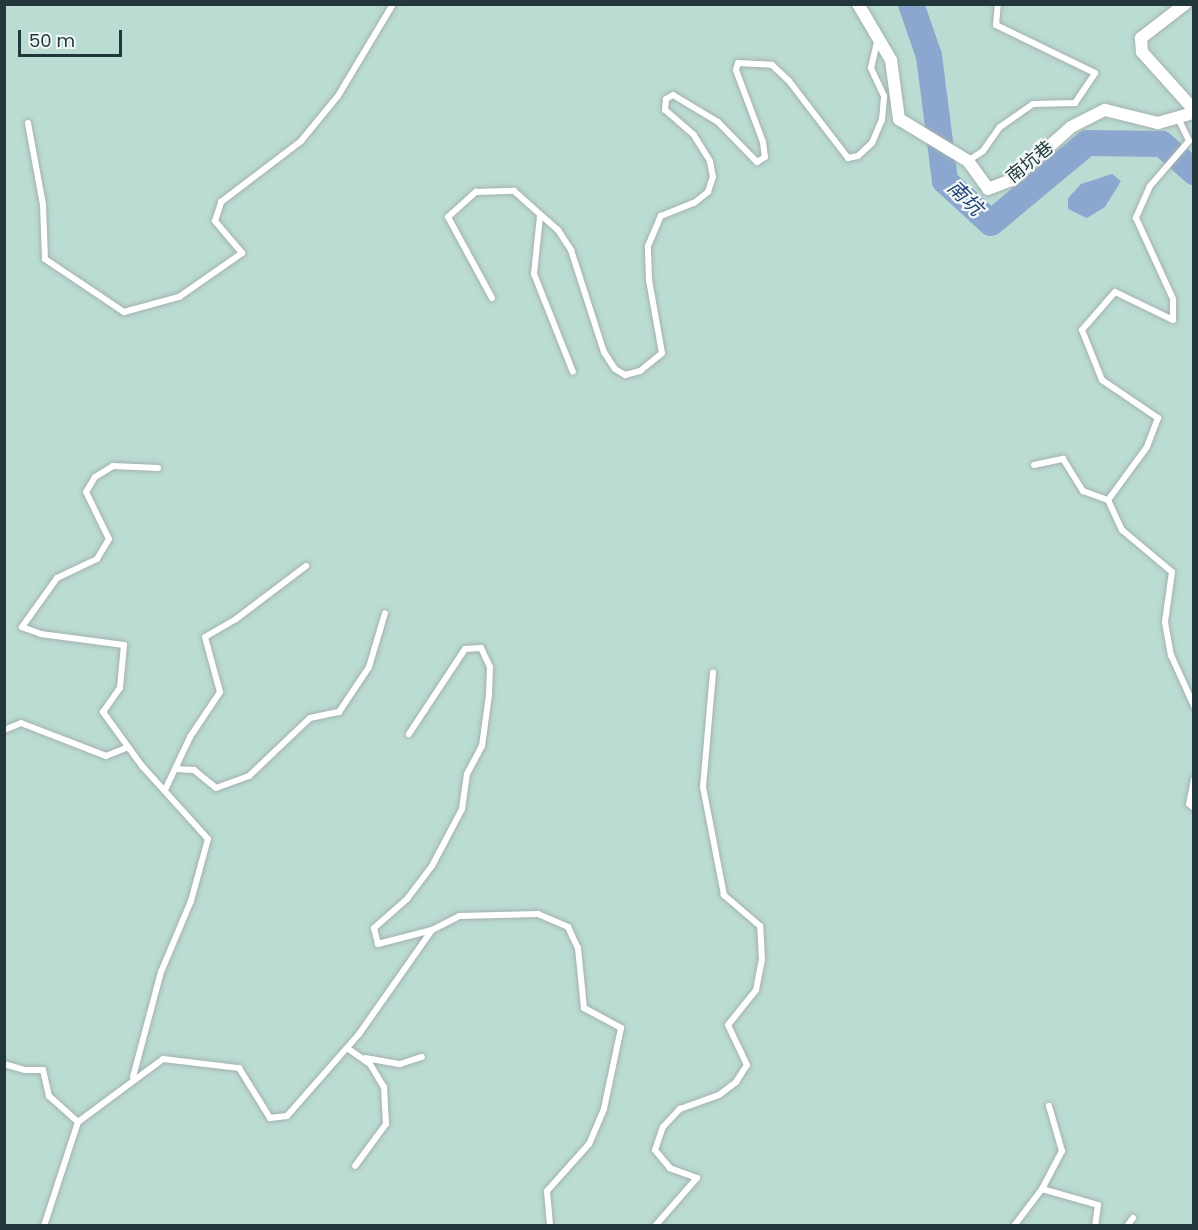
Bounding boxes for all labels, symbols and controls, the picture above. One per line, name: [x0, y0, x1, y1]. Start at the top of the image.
scale bar: [21, 18, 124, 56]
text: 50 m: [29, 28, 75, 53]
street label: 南坑巷: [1002, 137, 1058, 187]
water label: 南坑: [942, 175, 988, 221]

